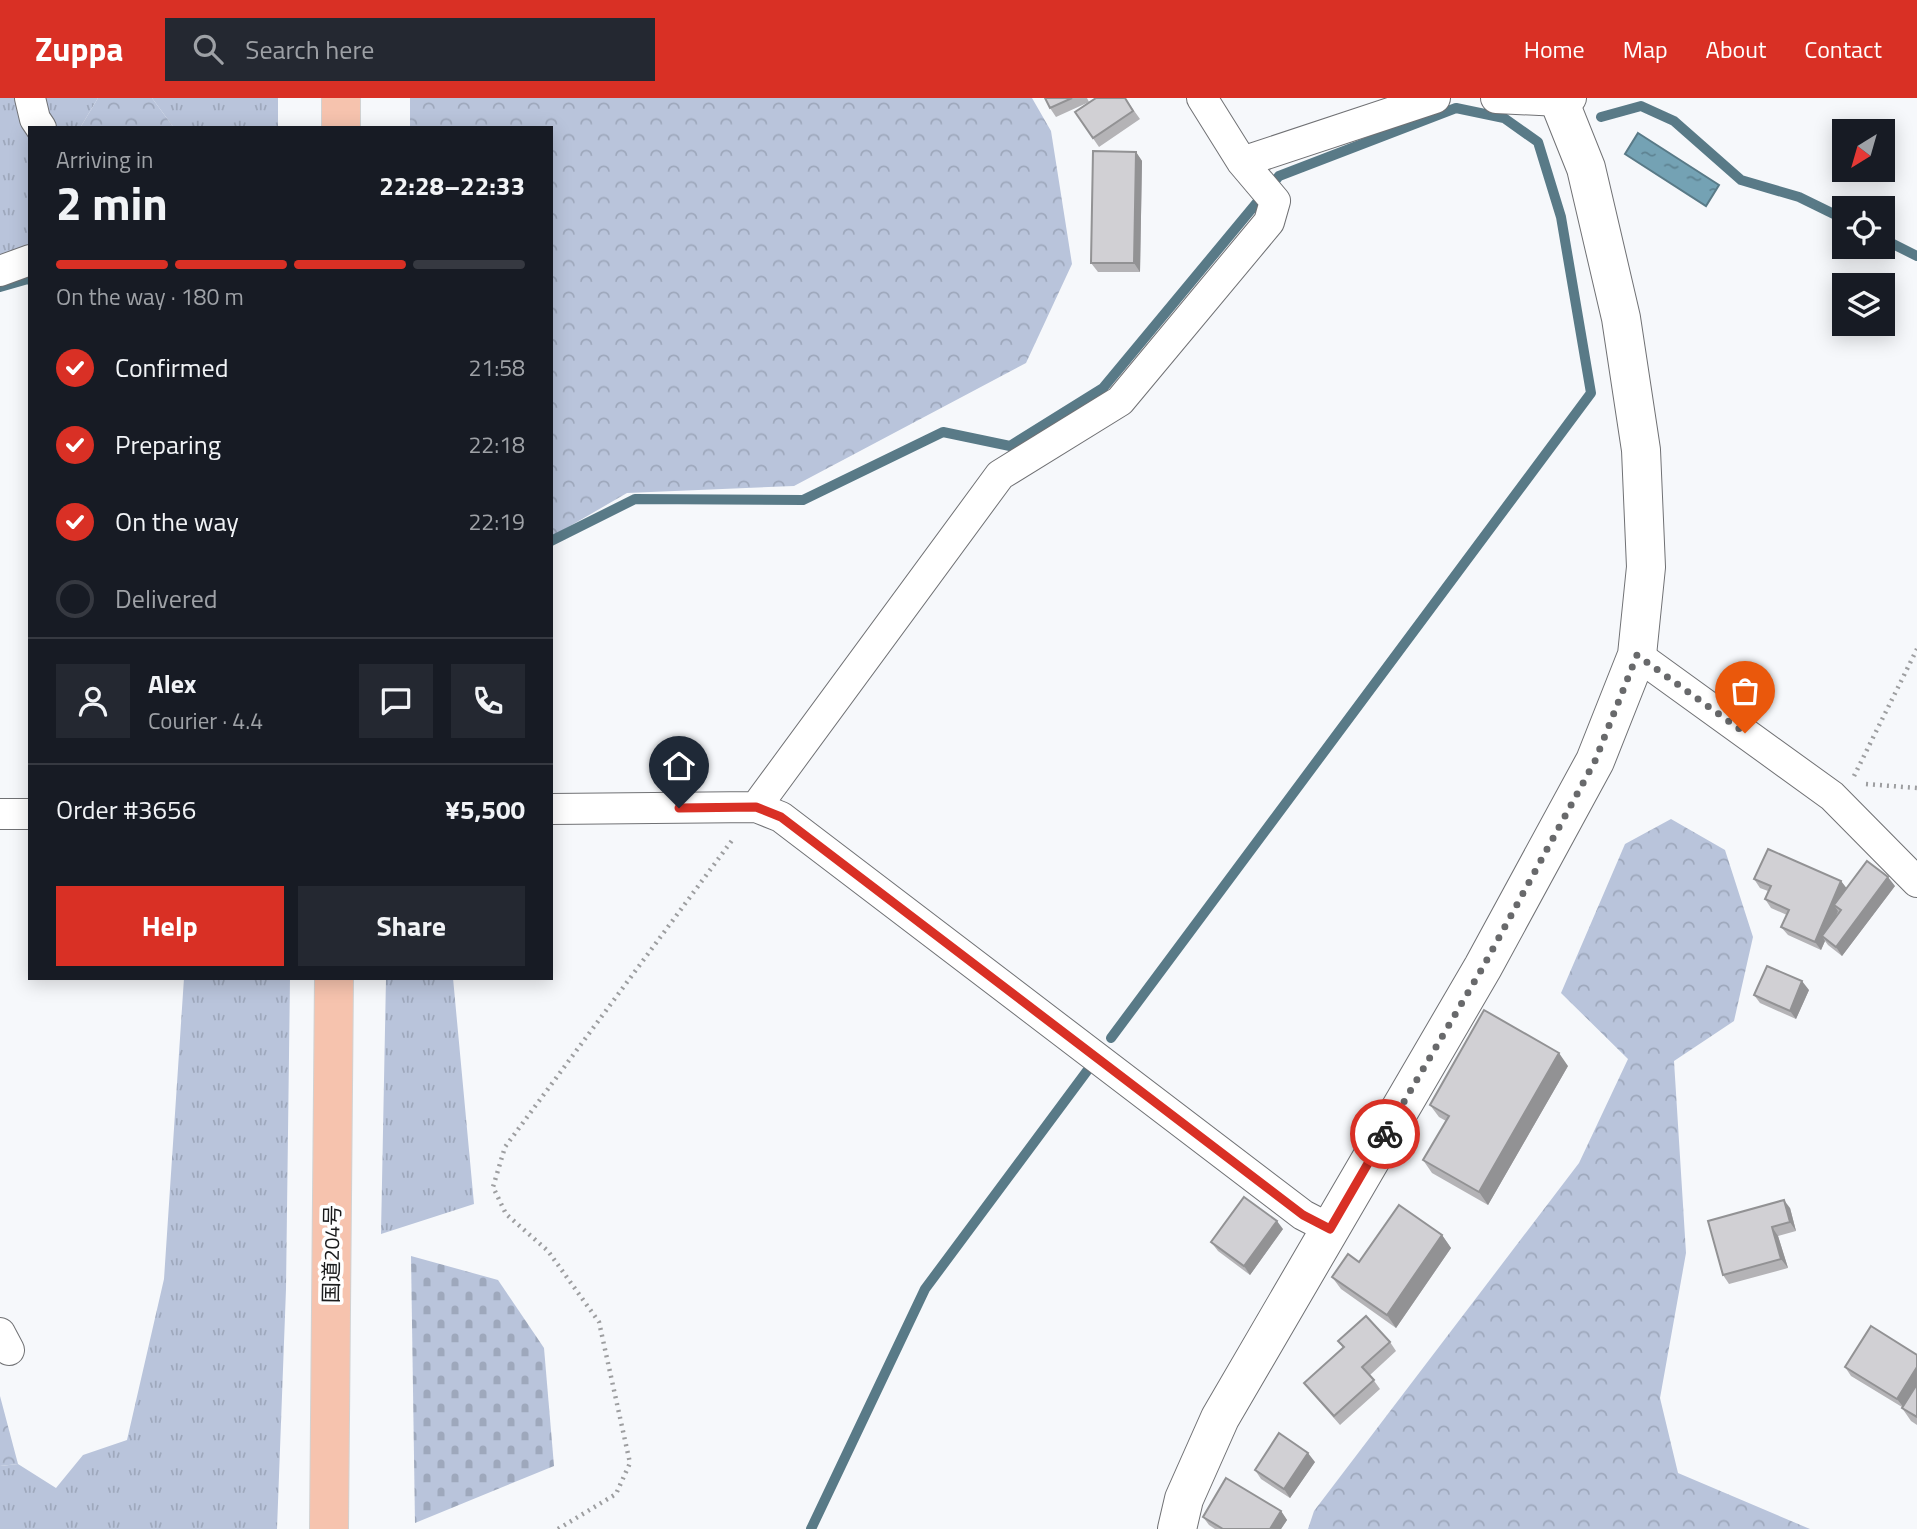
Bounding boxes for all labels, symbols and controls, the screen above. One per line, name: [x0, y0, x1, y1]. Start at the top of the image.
search box: [165, 18, 655, 81]
text: Zuppa: [35, 24, 123, 74]
icon: search: [189, 30, 227, 68]
text: Search here: [245, 30, 374, 69]
text: Home: [1524, 31, 1585, 67]
text: Map: [1623, 31, 1668, 67]
text: About: [1706, 31, 1766, 67]
text: Contact: [1804, 31, 1882, 67]
north arrow: [1832, 119, 1895, 182]
map controls: [1832, 119, 1895, 336]
text: Arriving in: [56, 142, 153, 177]
text: 22:28–22:33: [379, 166, 525, 205]
text: 2 min: [56, 168, 168, 238]
button: locate: [1832, 196, 1895, 259]
button: layers: [1832, 273, 1895, 336]
text: On the way · 180 m: [56, 279, 244, 314]
text: Confirmed: [115, 348, 229, 387]
icon: check: [56, 349, 94, 387]
text: 21:58: [468, 350, 525, 385]
text: Preparing: [115, 425, 221, 464]
icon: check: [56, 426, 94, 464]
text: 22:18: [468, 427, 525, 462]
text: On the way: [115, 502, 239, 541]
icon: check: [56, 503, 94, 541]
text: 22:19: [468, 504, 525, 539]
text: Delivered: [115, 579, 218, 618]
pin: [1715, 661, 1775, 733]
button: person: [56, 664, 130, 738]
text: Alex: [148, 664, 196, 703]
button: chat: [359, 664, 433, 738]
button: phone: [451, 664, 525, 738]
icon: bag: [1726, 672, 1764, 710]
text: Courier · 4.4: [148, 703, 263, 738]
pin: [649, 736, 709, 808]
icon: home: [660, 747, 698, 785]
text: Order #3656: [56, 790, 196, 829]
text: ¥5,500: [445, 790, 525, 829]
button: Help: [56, 886, 284, 966]
button: Share: [298, 886, 525, 966]
courier: [1350, 1099, 1420, 1169]
icon: bike: [1366, 1115, 1404, 1153]
street label: 国道204号: [314, 1205, 348, 1303]

